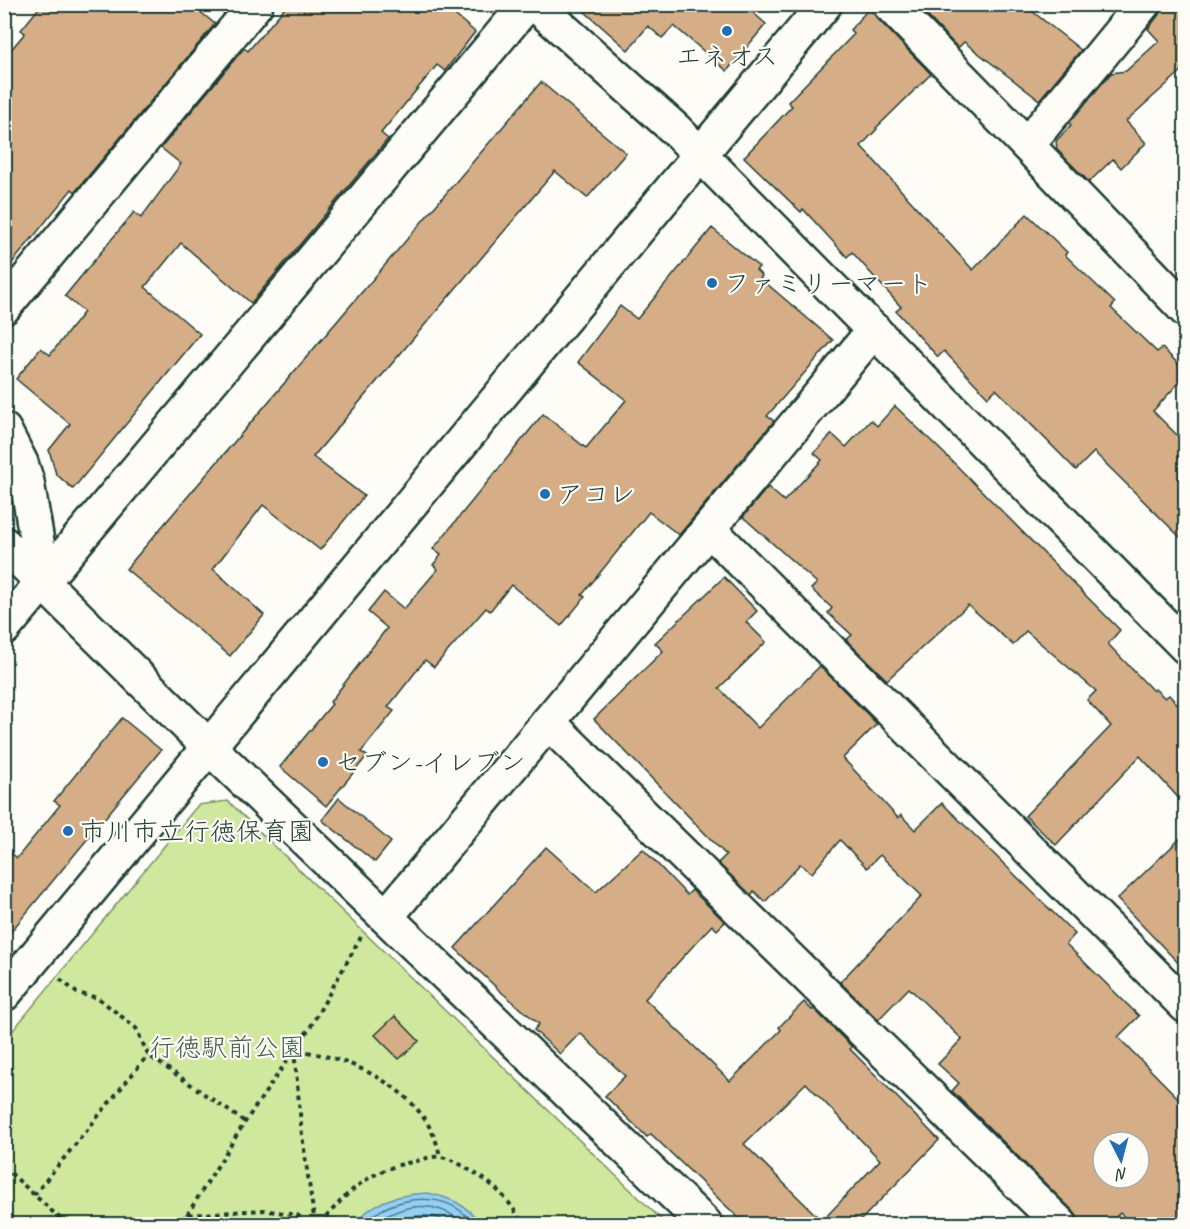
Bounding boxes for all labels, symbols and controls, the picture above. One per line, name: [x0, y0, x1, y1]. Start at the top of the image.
marker: エネオス: [720, 24, 734, 38]
place label: エネオス: [676, 40, 778, 73]
place label: ファミリーマート: [724, 267, 933, 300]
marker: ファミリーマート: [705, 276, 719, 290]
place label: アコレ: [557, 478, 635, 511]
marker: アコレ: [538, 487, 552, 501]
place label: セブン-イレブン: [335, 746, 525, 779]
marker: セブン-イレブン: [316, 755, 330, 769]
place label: 市川市立行徳保育園: [80, 815, 314, 848]
marker: 市川市立行徳保育園: [61, 824, 75, 838]
park label: 行徳駅前公園: [149, 1031, 305, 1064]
north arrow: [1091, 1130, 1151, 1190]
text: N: [1113, 1163, 1128, 1185]

